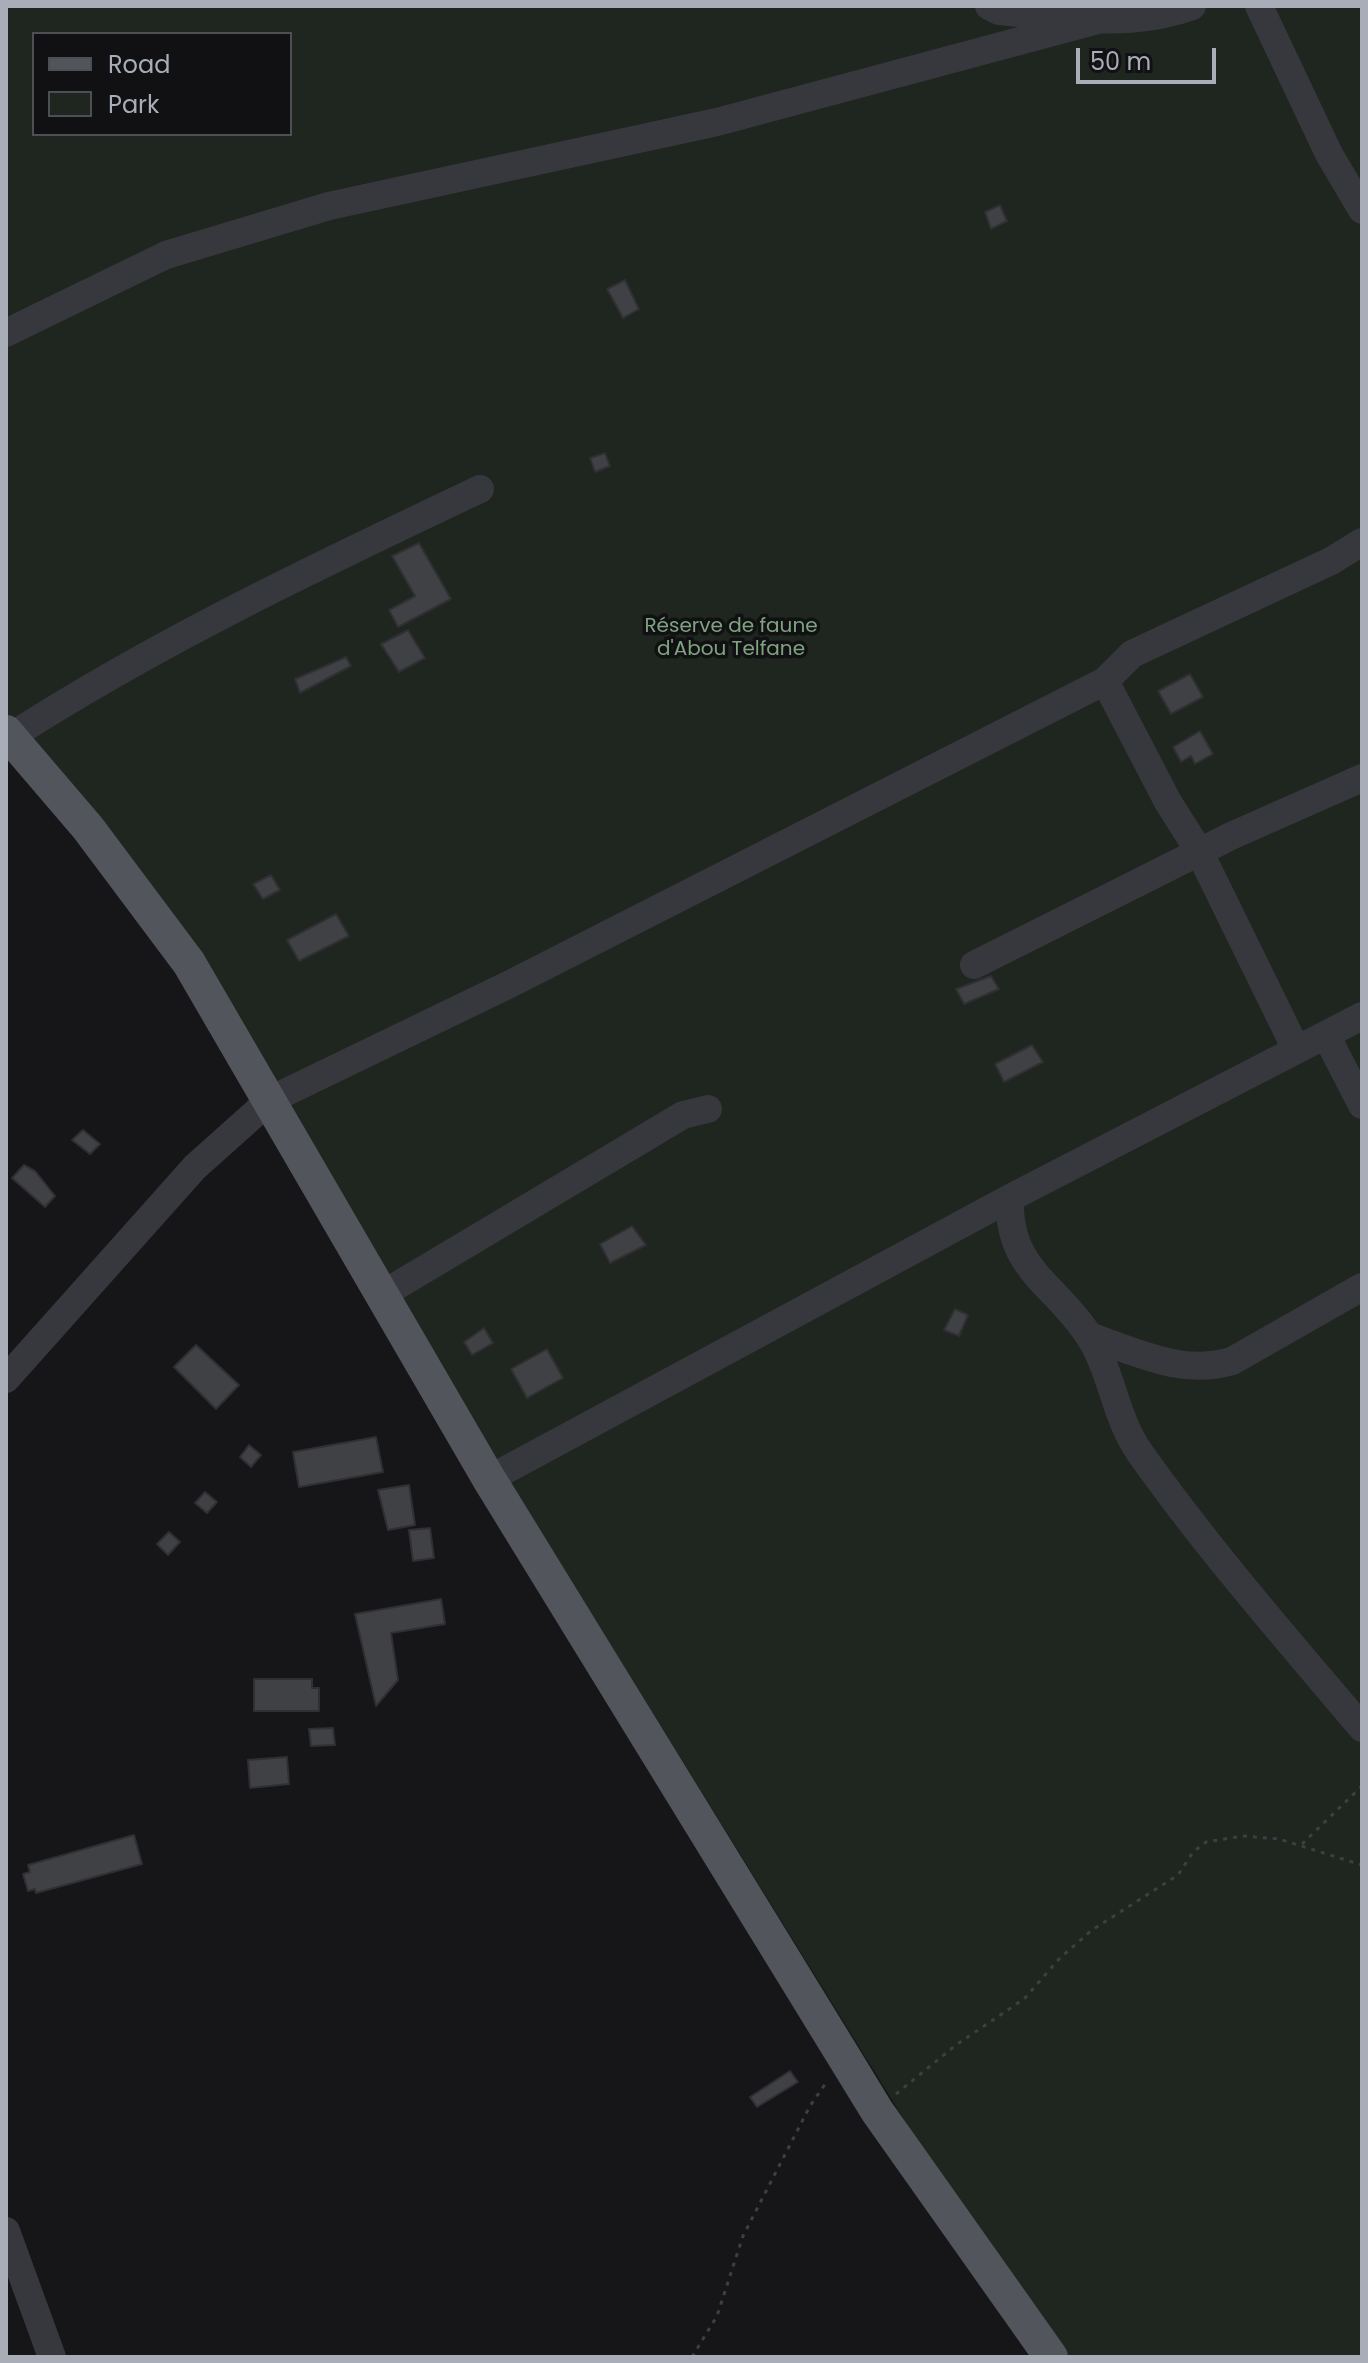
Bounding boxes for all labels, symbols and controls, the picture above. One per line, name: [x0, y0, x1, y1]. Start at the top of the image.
legend: [32, 32, 292, 136]
scale bar: [1080, 32, 1220, 82]
text: 50 m: [1090, 45, 1151, 78]
text: Road: [108, 48, 170, 81]
text: Park: [108, 88, 159, 121]
park label: Réserve de faune d'Abou Telfane: [644, 615, 818, 662]

